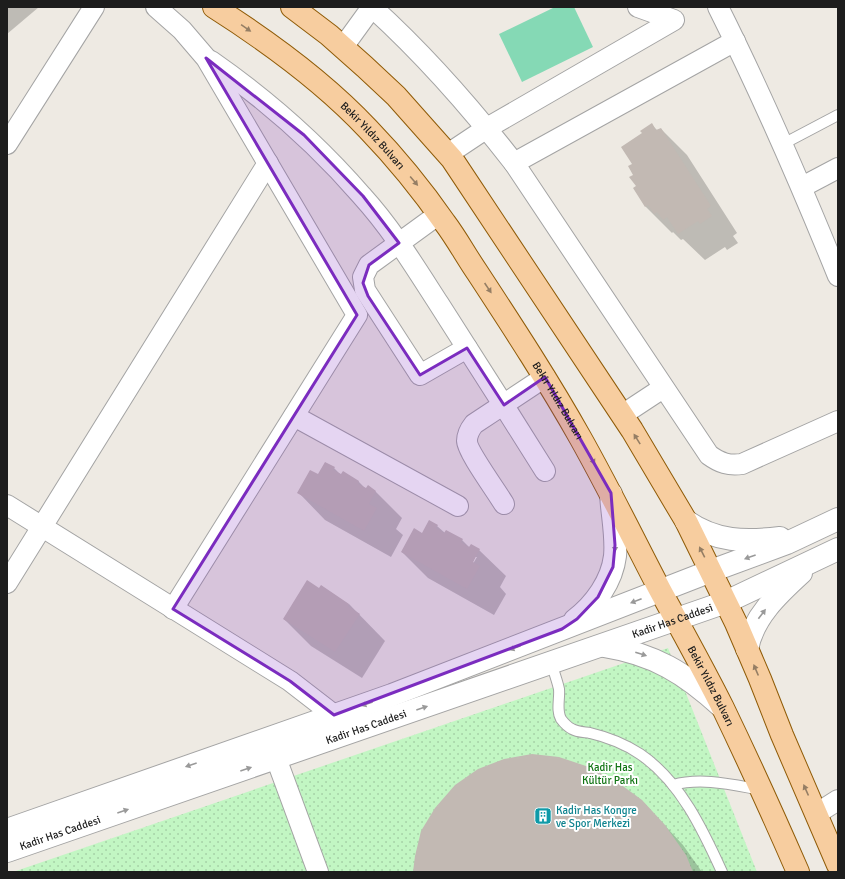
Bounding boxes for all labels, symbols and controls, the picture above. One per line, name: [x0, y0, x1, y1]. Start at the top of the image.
one-way arrow: [241, 24, 251, 32]
street label: Bekir Yıldız Bulvarı: [338, 99, 407, 172]
one-way arrow: [410, 176, 419, 187]
one-way arrow: [484, 283, 492, 293]
street label: Bekir Yıldız Bulvarı: [529, 359, 586, 442]
one-way arrow: [634, 433, 641, 445]
one-way arrow: [589, 453, 595, 465]
one-way arrow: [611, 539, 618, 552]
one-way arrow: [698, 546, 705, 558]
one-way arrow: [744, 554, 756, 560]
one-way arrow: [629, 598, 641, 604]
street label: Kadir Has Caddesi: [630, 601, 715, 641]
one-way arrow: [758, 608, 767, 619]
street label: Bekir Yıldız Bulvarı: [685, 644, 737, 728]
one-way arrow: [508, 645, 520, 651]
one-way arrow: [635, 651, 647, 657]
one-way arrow: [753, 664, 760, 676]
one-way arrow: [361, 701, 373, 707]
one-way arrow: [416, 705, 428, 711]
street label: Kadir Has Caddesi: [324, 707, 408, 747]
park label: Kadir Has Kültür Parkı: [582, 761, 638, 787]
one-way arrow: [185, 763, 197, 769]
one-way arrow: [240, 765, 252, 771]
one-way arrow: [802, 784, 808, 796]
place label: Kadir Has Kongre ve Spor Merkezi: [556, 804, 637, 830]
building icon: Kadir Has Kongre ve Spor Merkezi: [533, 806, 553, 826]
one-way arrow: [118, 808, 130, 814]
street label: Kadir Has Caddesi: [18, 813, 102, 853]

